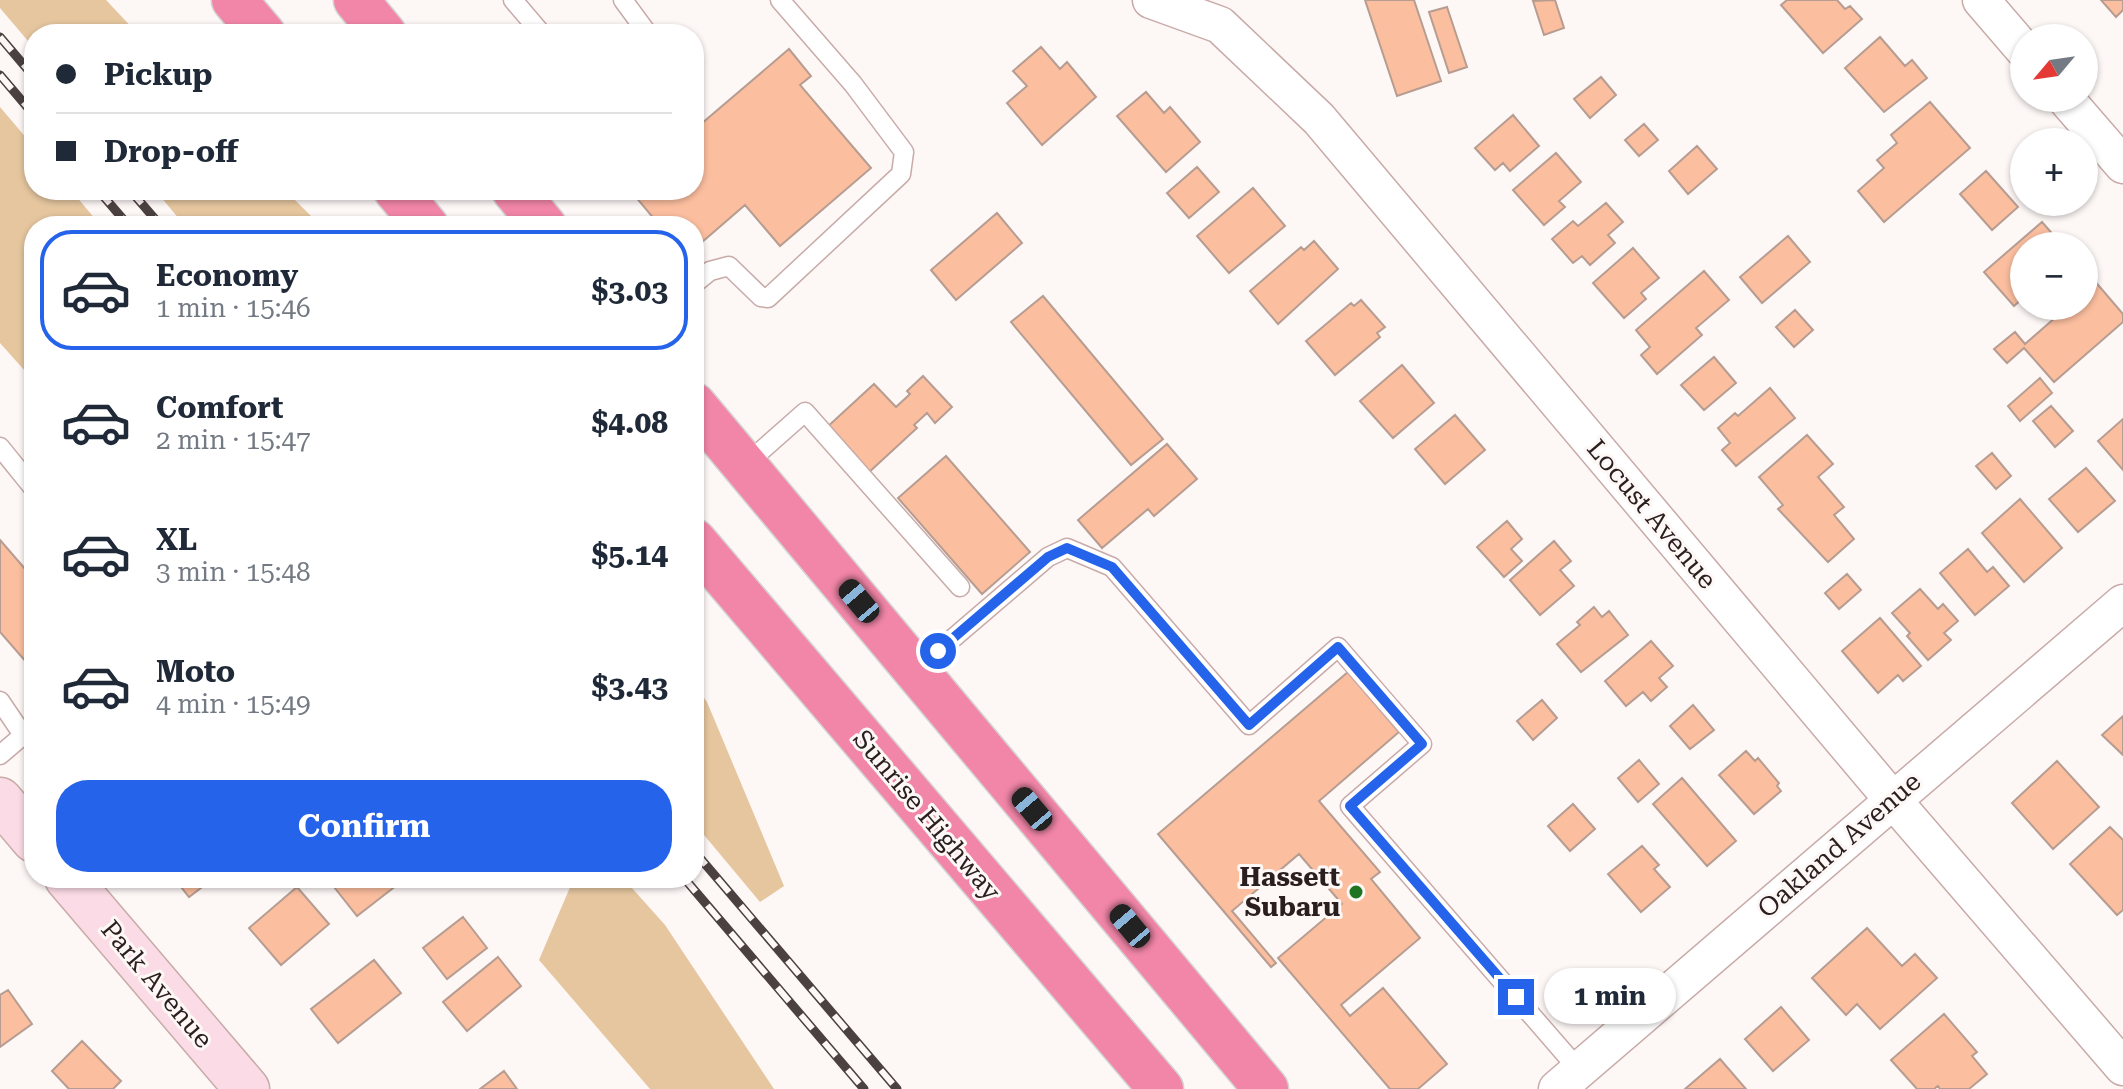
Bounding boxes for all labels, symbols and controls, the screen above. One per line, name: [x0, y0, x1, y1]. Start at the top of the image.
north arrow: [2010, 24, 2098, 112]
map controls: [2010, 24, 2098, 320]
text: Pickup: [104, 57, 212, 92]
button: +: [2010, 128, 2098, 216]
text: Drop-off: [104, 134, 238, 169]
button: −: [2010, 232, 2098, 320]
icon: car: [60, 254, 132, 326]
text: Economy: [156, 258, 298, 293]
text: $3.03: [591, 273, 668, 308]
text: 1 min · 15:46: [156, 293, 311, 323]
icon: car: [60, 386, 132, 458]
text: Comfort: [156, 390, 283, 425]
text: $4.08: [591, 405, 668, 440]
text: 2 min · 15:47: [156, 425, 311, 455]
street label: Locust Avenue: [1581, 434, 1723, 594]
icon: car: [60, 518, 132, 590]
text: XL: [156, 522, 197, 557]
text: $5.14: [591, 537, 668, 572]
text: 3 min · 15:48: [156, 557, 311, 587]
car: [834, 575, 884, 627]
route start: [920, 633, 956, 669]
icon: car: [60, 650, 132, 722]
text: Moto: [156, 654, 235, 689]
text: $3.43: [591, 669, 668, 704]
text: 4 min · 15:49: [156, 689, 311, 719]
street label: Sunrise Highway: [847, 724, 1007, 907]
street label: Oakland Avenue: [1751, 766, 1927, 924]
button: Confirm: [56, 780, 672, 872]
car: [1007, 783, 1057, 835]
place label: Hassett Subaru: [1239, 862, 1340, 922]
marker: Hassett Subaru: [1347, 883, 1365, 901]
car: [1105, 900, 1155, 952]
street label: Park Avenue: [95, 914, 219, 1054]
callout: 1 min: [1544, 969, 1676, 1025]
route end: [1498, 979, 1534, 1015]
text: 1 min: [1574, 981, 1646, 1011]

